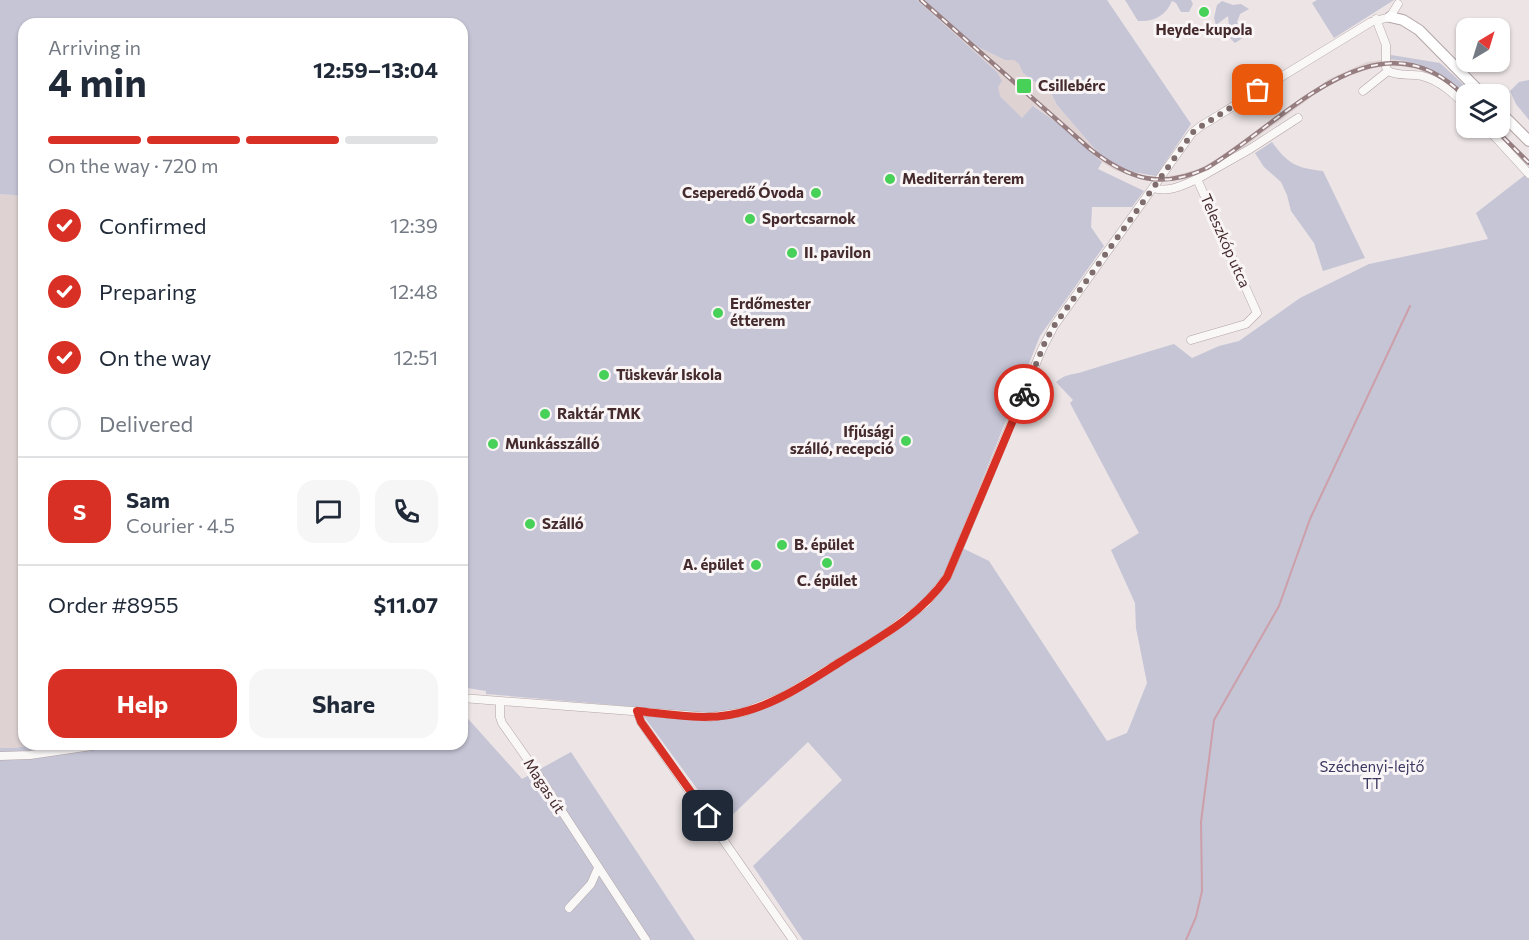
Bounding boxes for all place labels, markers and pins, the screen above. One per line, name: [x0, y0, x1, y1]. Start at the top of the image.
marker: Heyde-kupola: [1197, 5, 1211, 19]
place label: Heyde-kupola: [1156, 20, 1253, 38]
pin: [1232, 64, 1283, 115]
place label: Csillebérc: [1038, 76, 1106, 94]
marker: Csillebérc: [1015, 77, 1033, 95]
place label: Mediterrán terem: [902, 169, 1024, 187]
marker: Mediterrán terem: [883, 172, 897, 186]
place label: Cseperedő Óvoda: [682, 182, 804, 201]
marker: Cseperedő Óvoda: [809, 186, 823, 200]
place label: Sportcsarnok: [762, 209, 856, 227]
marker: Sportcsarnok: [743, 212, 757, 226]
place label: II. pavilon: [804, 243, 871, 261]
marker: II. pavilon: [785, 246, 799, 260]
place label: Erdőmester étterem: [730, 294, 811, 329]
marker: Erdőmester étterem: [711, 306, 725, 320]
place label: Tüskevár Iskola: [616, 365, 722, 383]
marker: Tüskevár Iskola: [597, 368, 611, 382]
place label: Raktár TMK: [557, 404, 642, 422]
marker: Raktár TMK: [538, 407, 552, 421]
place label: Ifjúsági szálló, recepció: [790, 422, 894, 457]
place label: Munkásszálló: [505, 434, 600, 452]
marker: Ifjúsági szálló, recepció: [899, 434, 913, 448]
marker: Munkásszálló: [486, 437, 500, 451]
place label: Szálló: [542, 514, 584, 532]
marker: Szálló: [523, 517, 537, 531]
place label: B. épület: [794, 535, 854, 553]
marker: B. épület: [775, 538, 789, 552]
place label: A. épület: [683, 555, 744, 573]
marker: C. épület: [820, 556, 834, 570]
marker: A. épület: [749, 558, 763, 572]
place label: C. épület: [797, 571, 857, 589]
pin: [682, 790, 733, 841]

